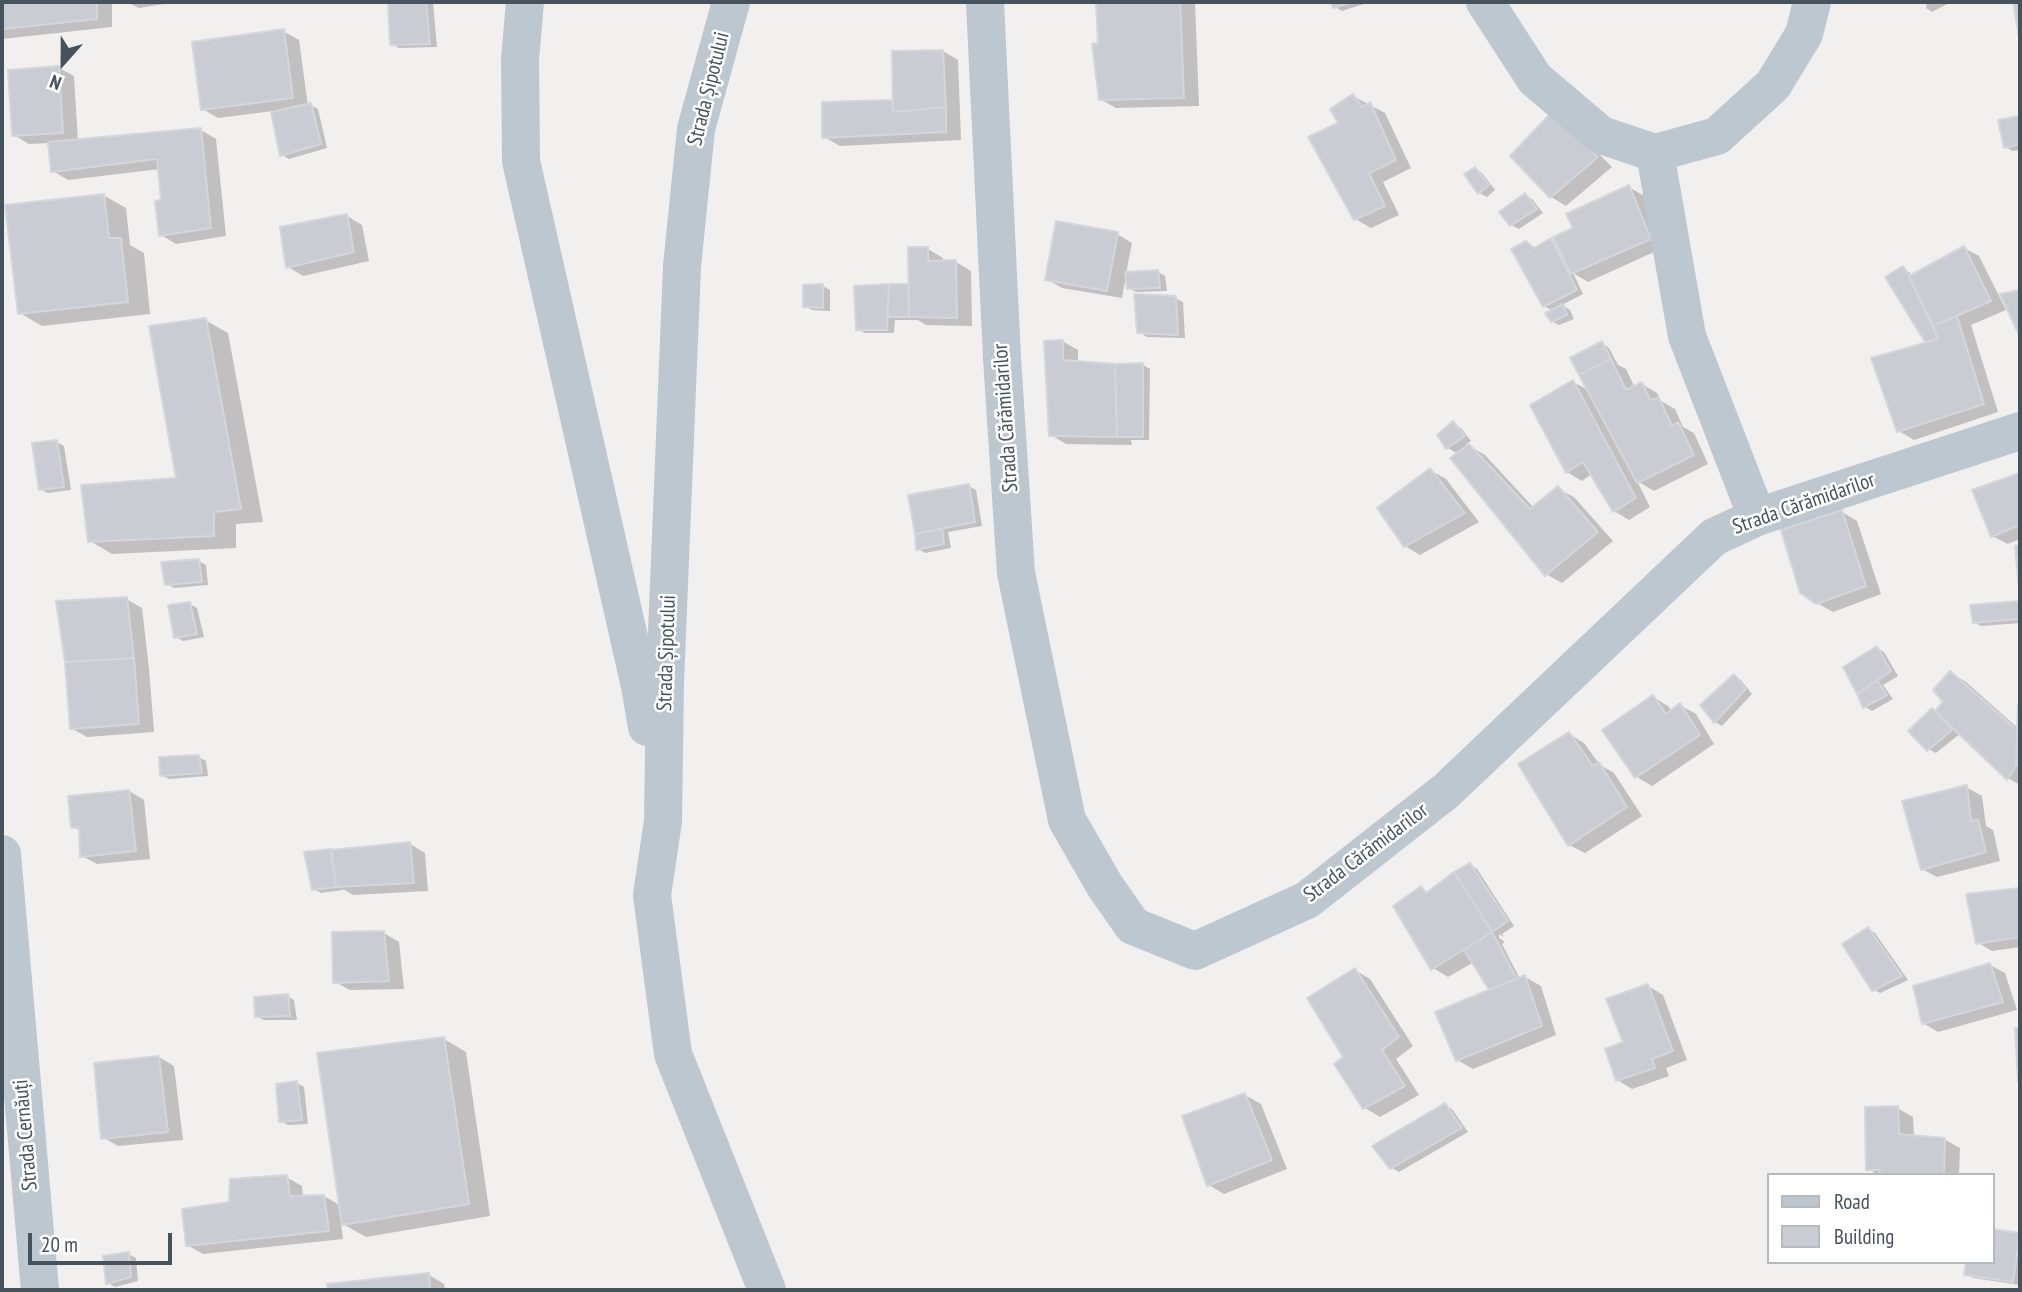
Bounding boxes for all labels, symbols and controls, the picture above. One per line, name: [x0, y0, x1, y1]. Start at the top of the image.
north arrow: [28, 28, 98, 98]
street label: Strada Șipotului: [683, 30, 735, 148]
text: N: [46, 70, 65, 96]
street label: Strada Cărămidarilor: [988, 343, 1024, 493]
street label: Strada Cărămidarilor: [1730, 468, 1878, 540]
street label: Strada Șipotului: [652, 595, 682, 711]
street label: Strada Cărămidarilor: [1299, 798, 1433, 908]
street label: Strada Cernăuți: [9, 1078, 43, 1192]
legend: [1766, 1173, 1994, 1264]
text: Road: [1834, 1188, 1870, 1215]
scale bar: [32, 1218, 175, 1262]
text: Building: [1834, 1223, 1894, 1250]
text: 20 m: [41, 1231, 78, 1258]

